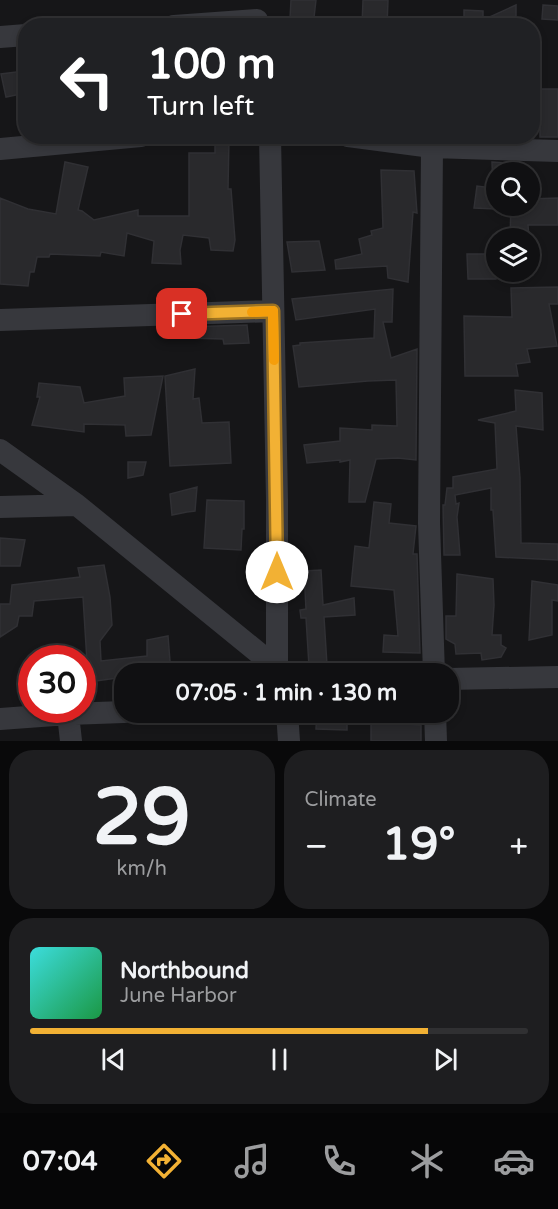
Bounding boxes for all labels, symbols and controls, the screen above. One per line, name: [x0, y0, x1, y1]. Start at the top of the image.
text: 100 m: [147, 39, 276, 90]
icon: left: [48, 42, 126, 120]
text: Turn left: [147, 90, 254, 123]
map controls: [486, 162, 540, 282]
button: search: [486, 162, 540, 216]
button: layers: [486, 228, 540, 282]
pin: [156, 288, 207, 339]
icon: arrive: [165, 297, 198, 330]
position arrow: [245, 540, 309, 604]
speed limit sign: 30: [18, 645, 96, 723]
text: 07:05 · 1 min · 130 m: [176, 680, 397, 706]
text: 29: [93, 771, 191, 865]
text: Climate: [305, 788, 377, 812]
text: 19°: [382, 818, 455, 872]
text: −: [305, 827, 328, 866]
text: +: [509, 827, 528, 866]
text: km/h: [117, 857, 167, 881]
text: Northbound: [120, 958, 249, 984]
text: June Harbor: [120, 984, 237, 1008]
icon: previous: [97, 1043, 130, 1076]
icon: pause: [263, 1043, 296, 1076]
icon: next: [429, 1043, 462, 1076]
icon: directions: [143, 1140, 185, 1182]
icon: music: [231, 1140, 273, 1182]
icon: phone: [318, 1140, 360, 1182]
icon: climate: [406, 1140, 448, 1182]
icon: car: [493, 1140, 535, 1182]
text: 07:04: [23, 1145, 98, 1178]

